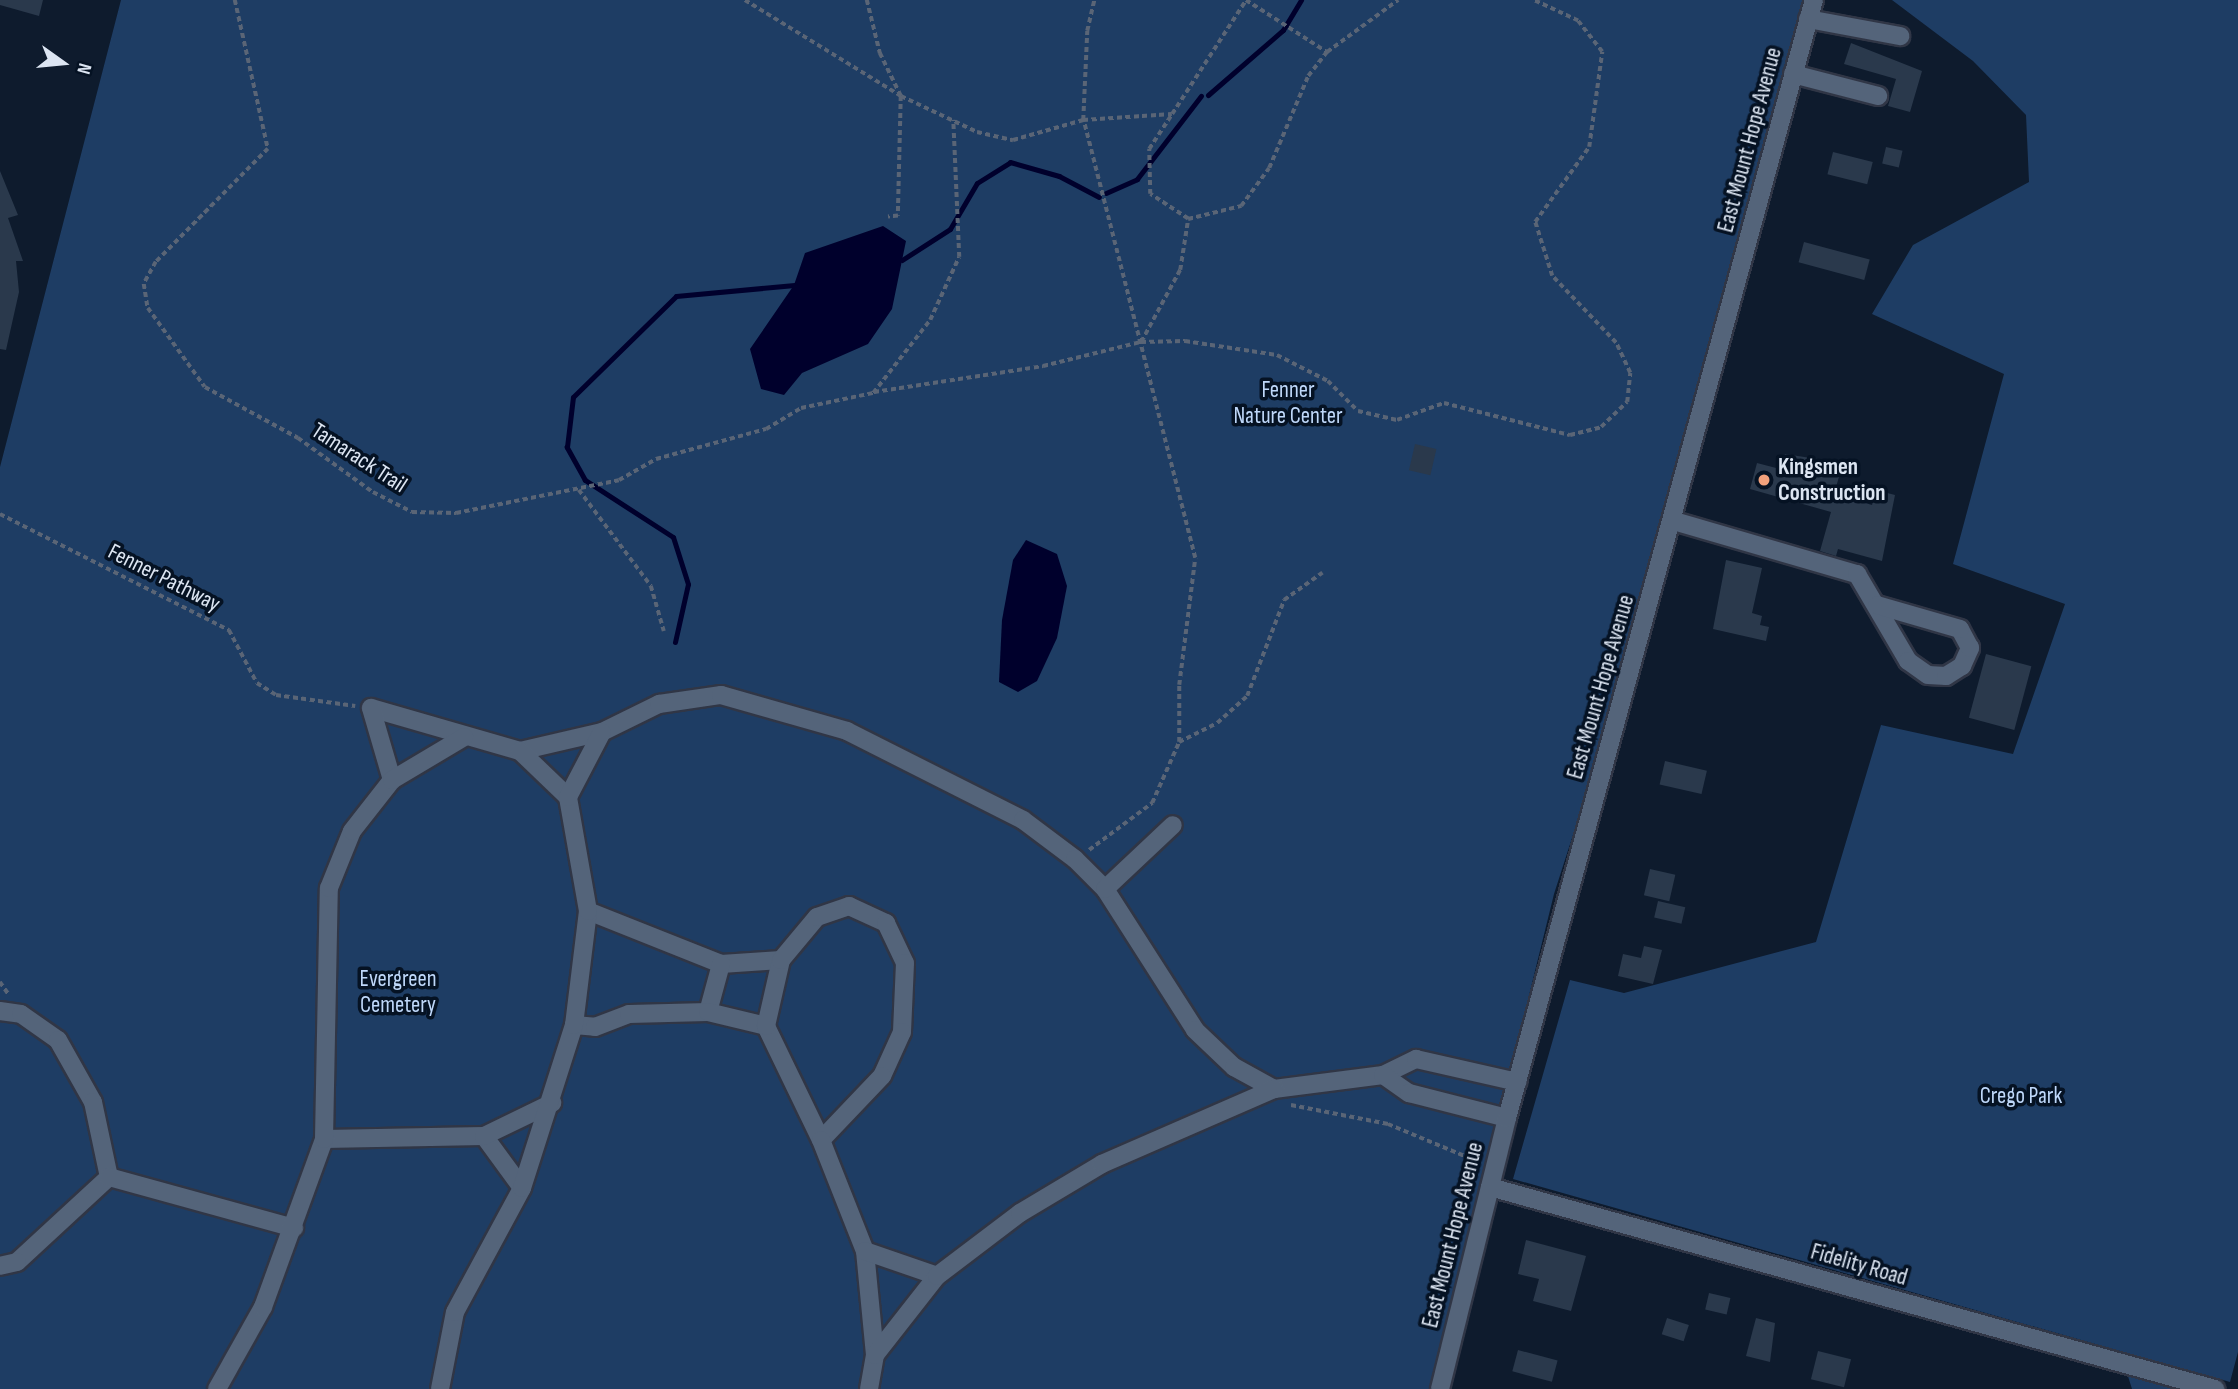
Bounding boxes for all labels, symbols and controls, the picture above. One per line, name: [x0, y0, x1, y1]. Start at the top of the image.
north arrow: [28, 28, 98, 98]
street label: East Mount Hope Avenue: [1712, 45, 1788, 235]
text: N: [71, 61, 96, 76]
park label: Fenner Nature Center: [1233, 376, 1343, 430]
street label: Tamarack Trail: [306, 417, 412, 499]
place label: Kingsmen Construction: [1778, 453, 1886, 507]
marker: Kingsmen Construction: [1756, 472, 1772, 488]
street label: Fenner Pathway: [103, 538, 225, 618]
street label: East Mount Hope Avenue: [1562, 592, 1640, 782]
park label: Evergreen Cemetery: [359, 965, 437, 1019]
park label: Crego Park: [1980, 1082, 2062, 1110]
street label: East Mount Hope Avenue: [1417, 1139, 1489, 1331]
street label: Fidelity Road: [1808, 1238, 1910, 1292]

